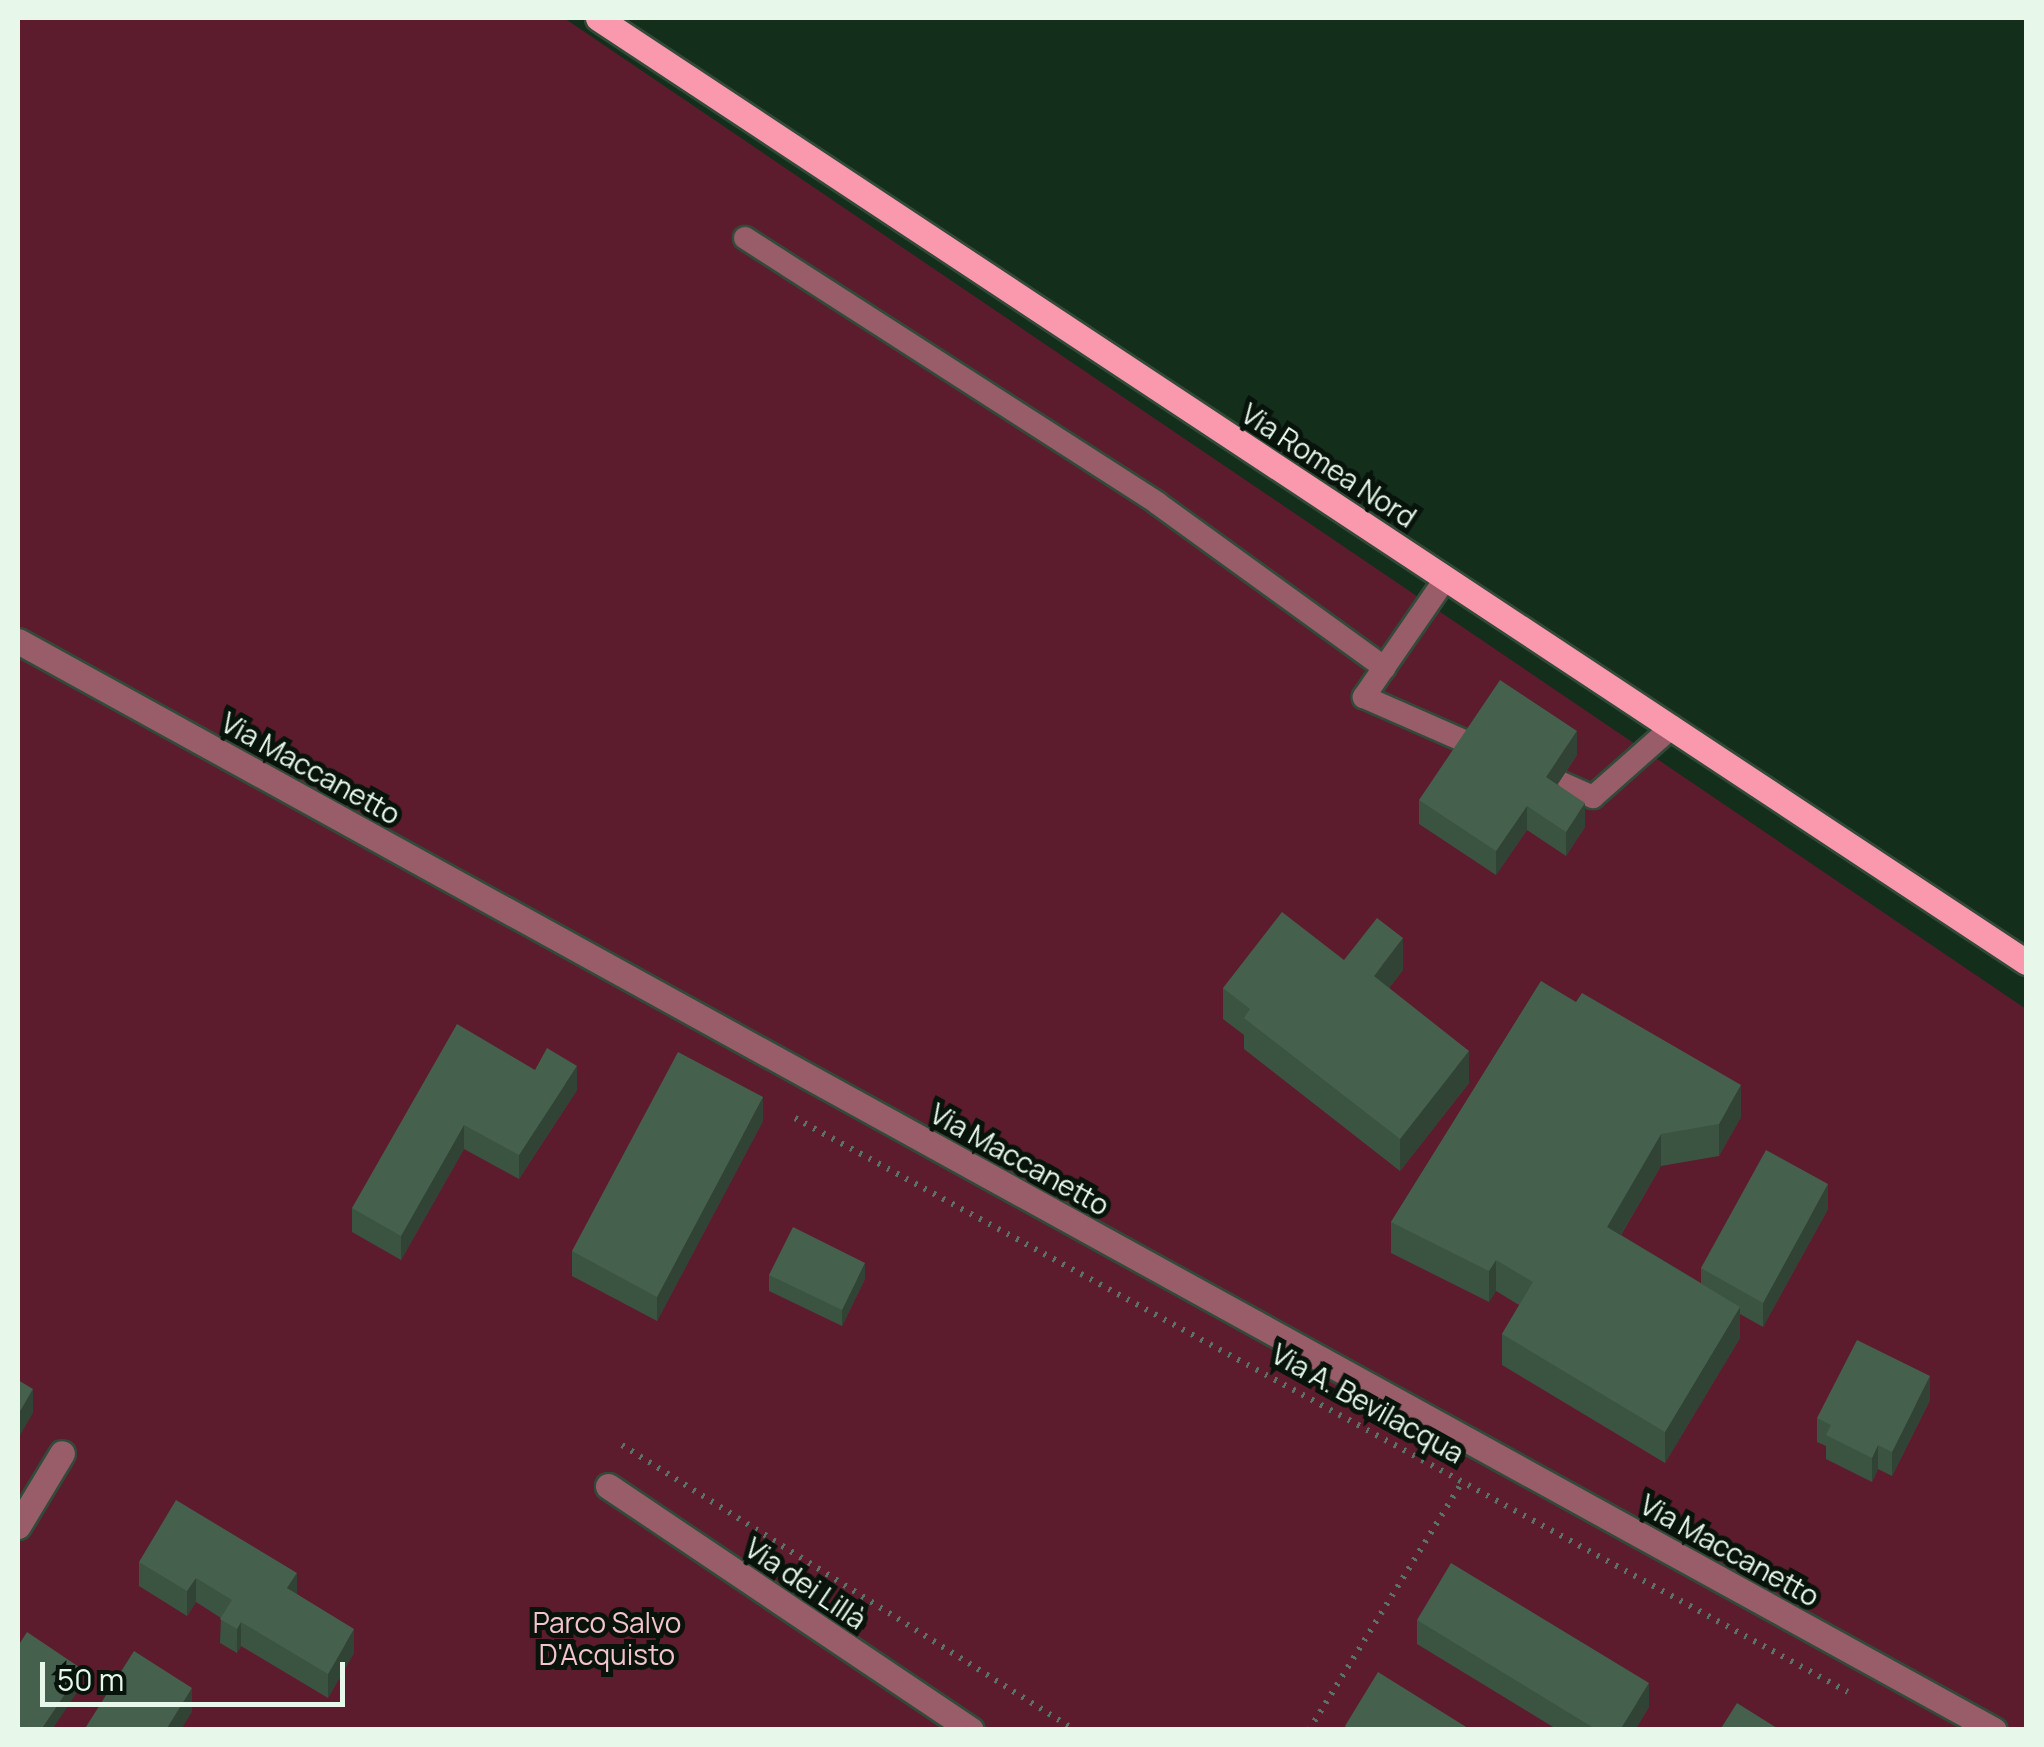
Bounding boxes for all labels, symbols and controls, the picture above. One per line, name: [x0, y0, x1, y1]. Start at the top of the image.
street label: Via Romea Nord: [1235, 396, 1423, 534]
street label: Via Maccanetto: [216, 705, 406, 831]
street label: Via Maccanetto: [925, 1096, 1115, 1222]
street label: Via A. Bevilacqua: [1266, 1336, 1470, 1470]
street label: Via Maccanetto: [1635, 1487, 1825, 1613]
street label: Via dei Lillà: [739, 1530, 873, 1636]
park label: Parco Salvo D'Acquisto: [533, 1605, 681, 1671]
scale bar: [45, 1642, 350, 1704]
text: 50 m: [57, 1659, 124, 1700]

